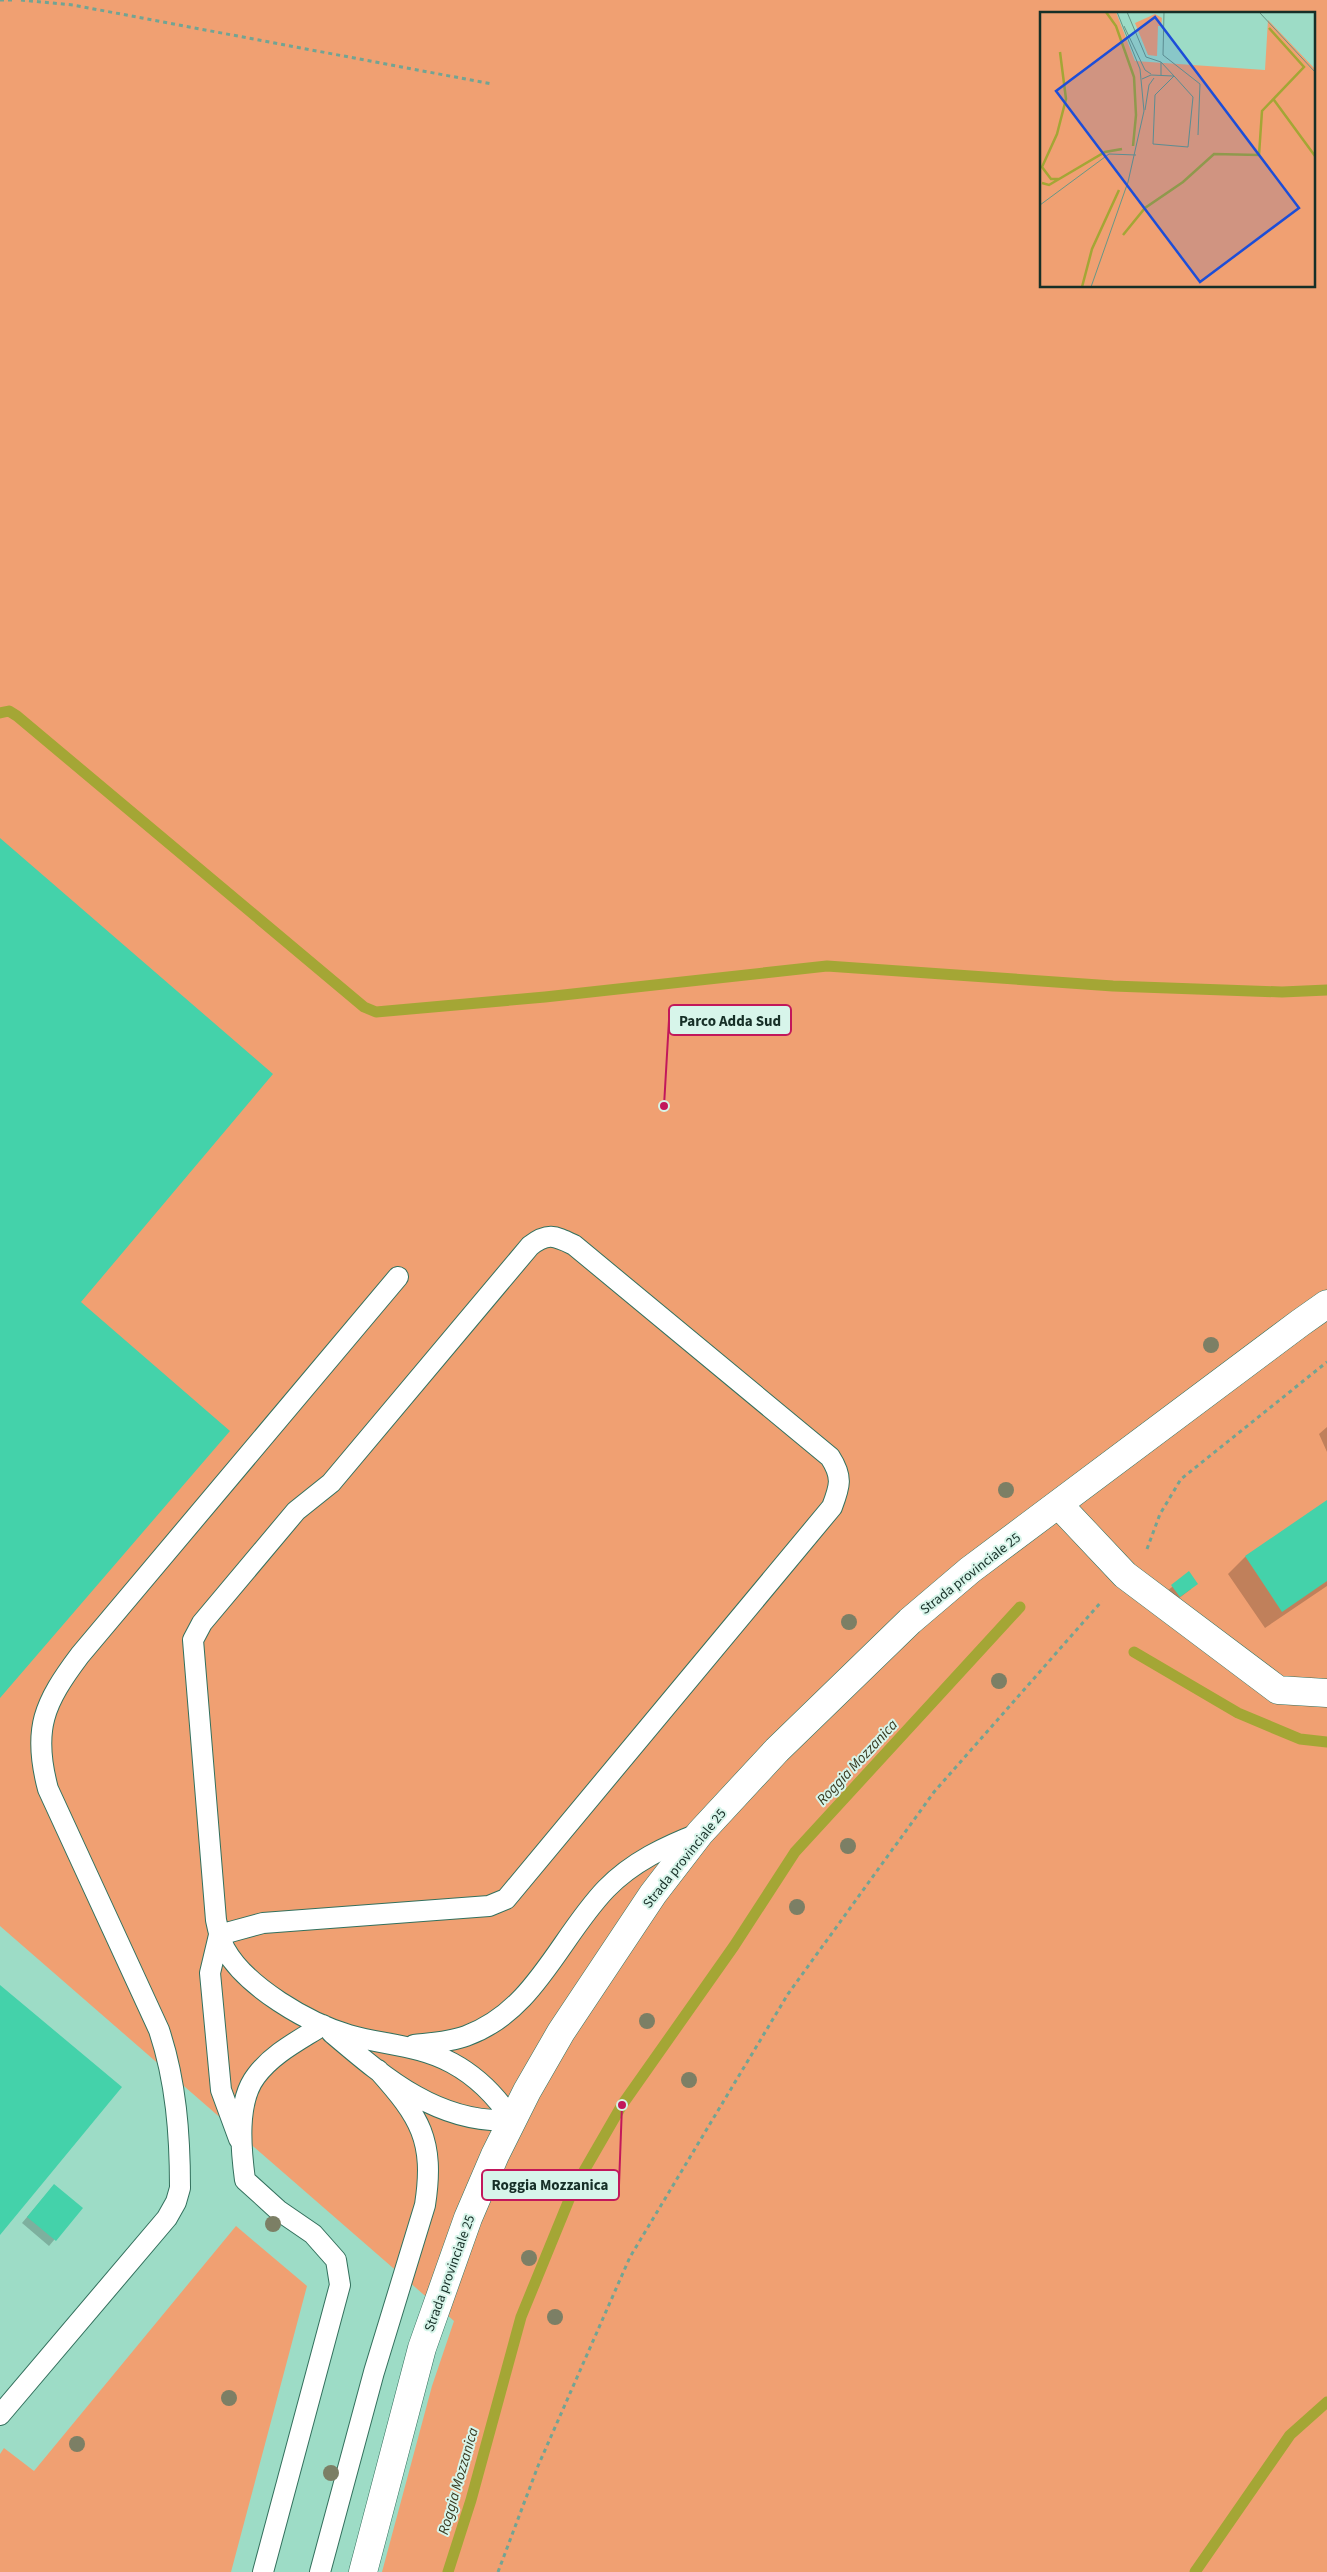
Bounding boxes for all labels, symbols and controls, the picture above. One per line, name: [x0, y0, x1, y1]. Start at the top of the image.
inset map: [1040, 12, 1314, 288]
callout: Parco Adda Sud: [669, 1005, 791, 1035]
text: Parco Adda Sud: [679, 1011, 781, 1032]
street label: Strada provinciale 25: [916, 1528, 1025, 1619]
water label: Roggia Mozzanica: [812, 1715, 903, 1810]
street label: Strada provinciale 25: [638, 1805, 731, 1913]
callout: Roggia Mozzanica: [482, 2170, 619, 2200]
text: Roggia Mozzanica: [492, 2175, 609, 2196]
street label: Strada provinciale 25: [420, 2212, 480, 2334]
water label: Roggia Mozzanica: [433, 2425, 484, 2537]

